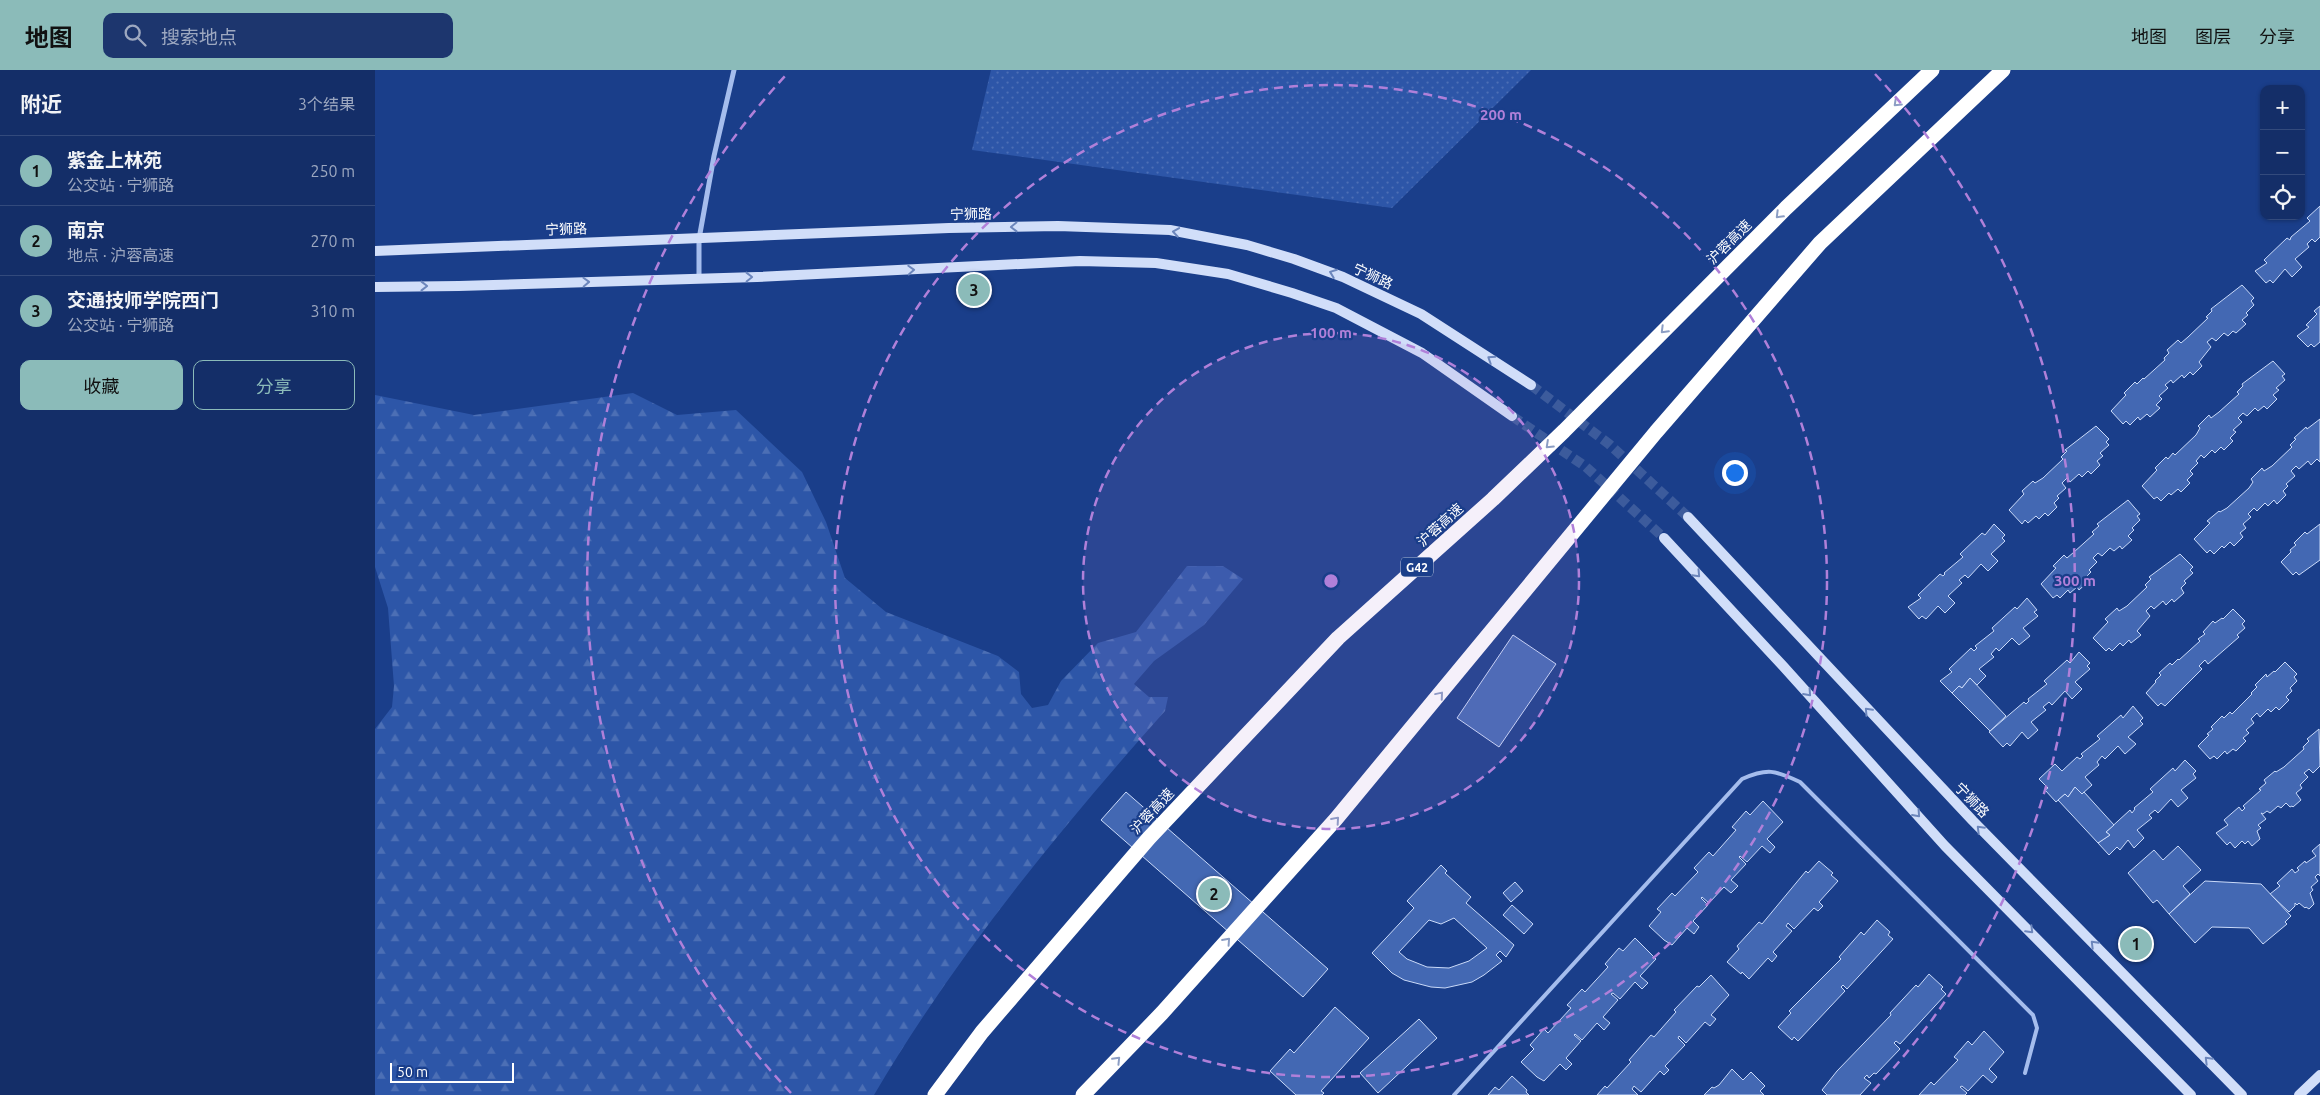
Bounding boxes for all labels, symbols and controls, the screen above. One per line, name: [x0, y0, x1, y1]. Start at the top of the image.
search box: [103, 13, 453, 58]
icon: search: [121, 21, 149, 49]
text: 地图: [25, 24, 73, 51]
text: 搜索地点: [161, 26, 237, 48]
text: 地图: [2131, 26, 2167, 46]
text: 图层: [2195, 26, 2231, 46]
text: 分享: [2259, 26, 2295, 46]
map controls: [2260, 85, 2305, 220]
button: +: [2260, 85, 2305, 130]
text: 附近: [20, 92, 62, 116]
text: 3个结果: [298, 95, 355, 113]
one-way arrow: [1894, 97, 1903, 106]
text: 200 m: [1480, 106, 1522, 123]
button: −: [2260, 130, 2305, 175]
text: 紫金上林苑: [67, 149, 162, 171]
text: 1: [31, 162, 41, 180]
text: 250 m: [310, 162, 355, 180]
button: locate: [2260, 175, 2305, 220]
text: 公交站 · 宁狮路: [67, 176, 174, 194]
street label: 宁狮路: [950, 206, 992, 222]
one-way arrow: [1776, 209, 1785, 218]
street label: 沪蓉高速: [1704, 217, 1754, 267]
text: 南京: [67, 219, 105, 241]
street label: 宁狮路: [545, 220, 587, 238]
one-way arrow: [1010, 222, 1018, 232]
one-way arrow: [1172, 227, 1180, 237]
text: 2: [31, 232, 41, 250]
text: 270 m: [310, 232, 355, 250]
text: 地点 · 沪蓉高速: [67, 246, 174, 264]
street label: 宁狮路: [1351, 260, 1395, 292]
one-way arrow: [907, 265, 915, 276]
one-way arrow: [1329, 269, 1338, 279]
pin: 3: [958, 271, 990, 309]
one-way arrow: [745, 272, 753, 282]
one-way arrow: [582, 277, 590, 287]
one-way arrow: [420, 281, 428, 291]
text: 交通技师学院西门: [67, 289, 219, 311]
text: 3: [31, 302, 41, 320]
text: 310 m: [310, 302, 355, 320]
text: 公交站 · 宁狮路: [67, 316, 174, 334]
text: 100 m: [1310, 324, 1352, 341]
one-way arrow: [1661, 324, 1670, 333]
one-way arrow: [1487, 355, 1496, 365]
button: 收藏: [20, 360, 183, 410]
button: 分享: [193, 360, 355, 410]
one-way arrow: [1546, 439, 1555, 448]
your location: [1722, 460, 1748, 486]
street label: 沪蓉高速: [1414, 500, 1466, 550]
road number: G42: [1401, 558, 1433, 577]
one-way arrow: [1691, 568, 1700, 577]
centre of rings: [1322, 572, 1340, 590]
text: 300 m: [2054, 572, 2096, 589]
one-way arrow: [1802, 687, 1811, 696]
one-way arrow: [1434, 691, 1443, 700]
one-way arrow: [1865, 707, 1874, 716]
street label: 宁狮路: [1952, 779, 1992, 821]
street label: 沪蓉高速: [1127, 785, 1177, 837]
one-way arrow: [1911, 808, 1920, 817]
one-way arrow: [1330, 816, 1339, 825]
one-way arrow: [1977, 825, 1986, 834]
pin: 2: [1198, 875, 1230, 913]
one-way arrow: [2024, 925, 2033, 934]
pin: 1: [2120, 925, 2152, 963]
one-way arrow: [1221, 937, 1230, 946]
one-way arrow: [2091, 941, 2100, 950]
one-way arrow: [1111, 1056, 1120, 1065]
one-way arrow: [2205, 1057, 2214, 1066]
scale bar: [390, 1060, 514, 1083]
text: 50 m: [397, 1064, 428, 1080]

